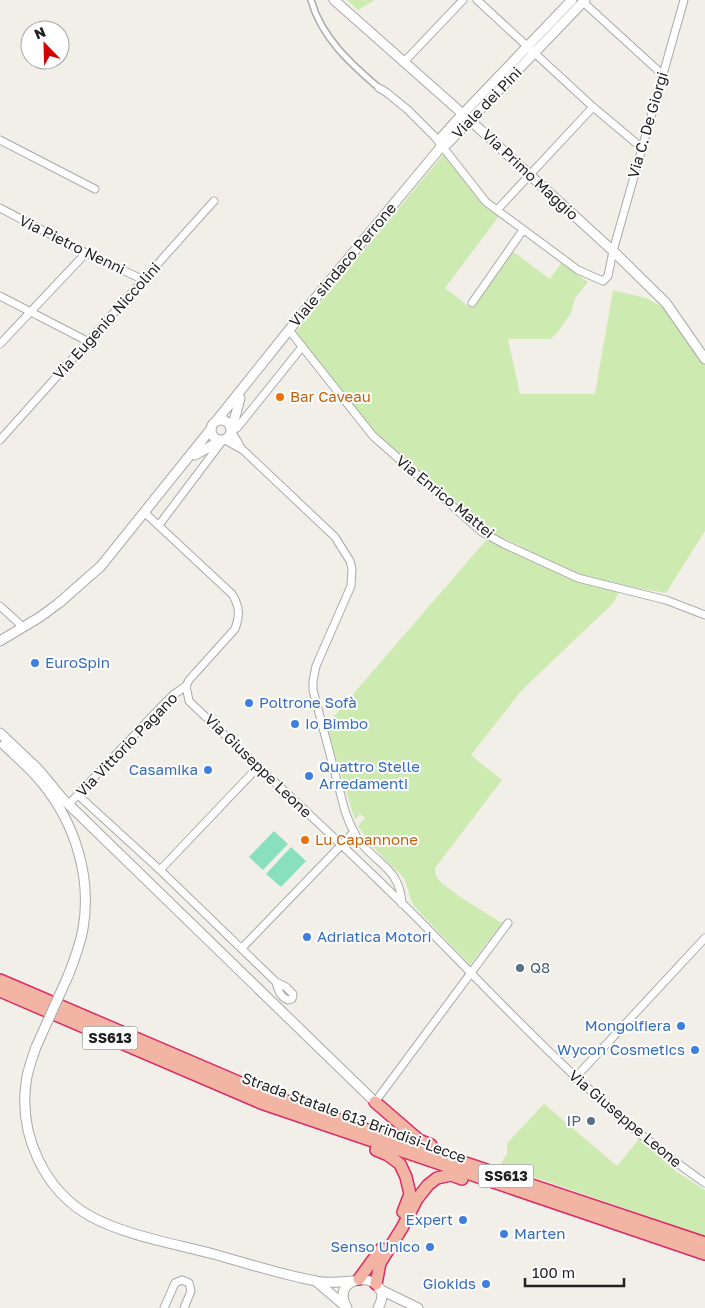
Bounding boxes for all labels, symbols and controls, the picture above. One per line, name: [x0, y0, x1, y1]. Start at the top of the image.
north arrow: [20, 20, 70, 70]
text: N: [32, 23, 48, 42]
street label: Viale dei Pini: [448, 63, 525, 142]
street label: Via C. De Giorgi: [623, 69, 671, 180]
street label: Via Primo Maggio: [479, 125, 582, 223]
street label: Viale sindaco Perrone: [285, 198, 400, 330]
street label: Via Pietro Nenni: [16, 211, 128, 278]
street label: Via Eugenio Niccolini: [49, 258, 164, 383]
place label: Bar Caveau: [290, 387, 371, 405]
marker: Bar Caveau: [274, 391, 286, 403]
street label: Via Enrico Mattei: [393, 451, 498, 541]
place label: EuroSpin: [45, 653, 110, 671]
marker: EuroSpin: [29, 657, 41, 669]
street label: Via Vittorio Pagano: [72, 688, 181, 800]
place label: Poltrone Sofà: [259, 693, 357, 711]
marker: Poltrone Sofà: [243, 697, 255, 709]
street label: Via Giuseppe Leone: [202, 710, 316, 821]
place label: Io Bimbo: [305, 714, 368, 732]
marker: Io Bimbo: [289, 718, 301, 730]
place label: Quattro Stelle Arredamenti: [319, 757, 420, 792]
place label: Casamika: [129, 760, 198, 778]
marker: Casamika: [202, 764, 214, 776]
marker: Quattro Stelle Arredamenti: [303, 770, 315, 782]
place label: Lu Capannone: [315, 830, 418, 848]
marker: Lu Capannone: [299, 834, 311, 846]
place label: Adriatica Motori: [317, 927, 432, 945]
marker: Adriatica Motori: [301, 931, 313, 943]
place label: Q8: [530, 958, 550, 976]
marker: Q8: [514, 962, 526, 974]
place label: Mongolfiera: [585, 1016, 671, 1034]
marker: Mongolfiera: [675, 1020, 687, 1032]
road number: SS613: [82, 1026, 138, 1050]
place label: Wycon Cosmetics: [557, 1040, 685, 1058]
marker: Wycon Cosmetics: [689, 1044, 701, 1056]
street label: Via Giuseppe Leone: [566, 1066, 686, 1171]
street label: Strada Statale 613 Brindisi-Lecce: [240, 1068, 469, 1166]
place label: IP: [566, 1111, 581, 1129]
marker: IP: [585, 1115, 597, 1127]
road number: SS613: [478, 1164, 534, 1188]
place label: Expert: [406, 1210, 453, 1228]
marker: Expert: [457, 1214, 469, 1226]
place label: Marten: [514, 1224, 565, 1242]
marker: Marten: [498, 1228, 510, 1240]
place label: Senso Unico: [330, 1237, 420, 1255]
marker: Senso Unico: [424, 1241, 436, 1253]
scale bar: [525, 1256, 624, 1288]
text: 100 m: [532, 1263, 575, 1281]
place label: Giokids: [423, 1274, 476, 1292]
marker: Giokids: [480, 1278, 492, 1290]

